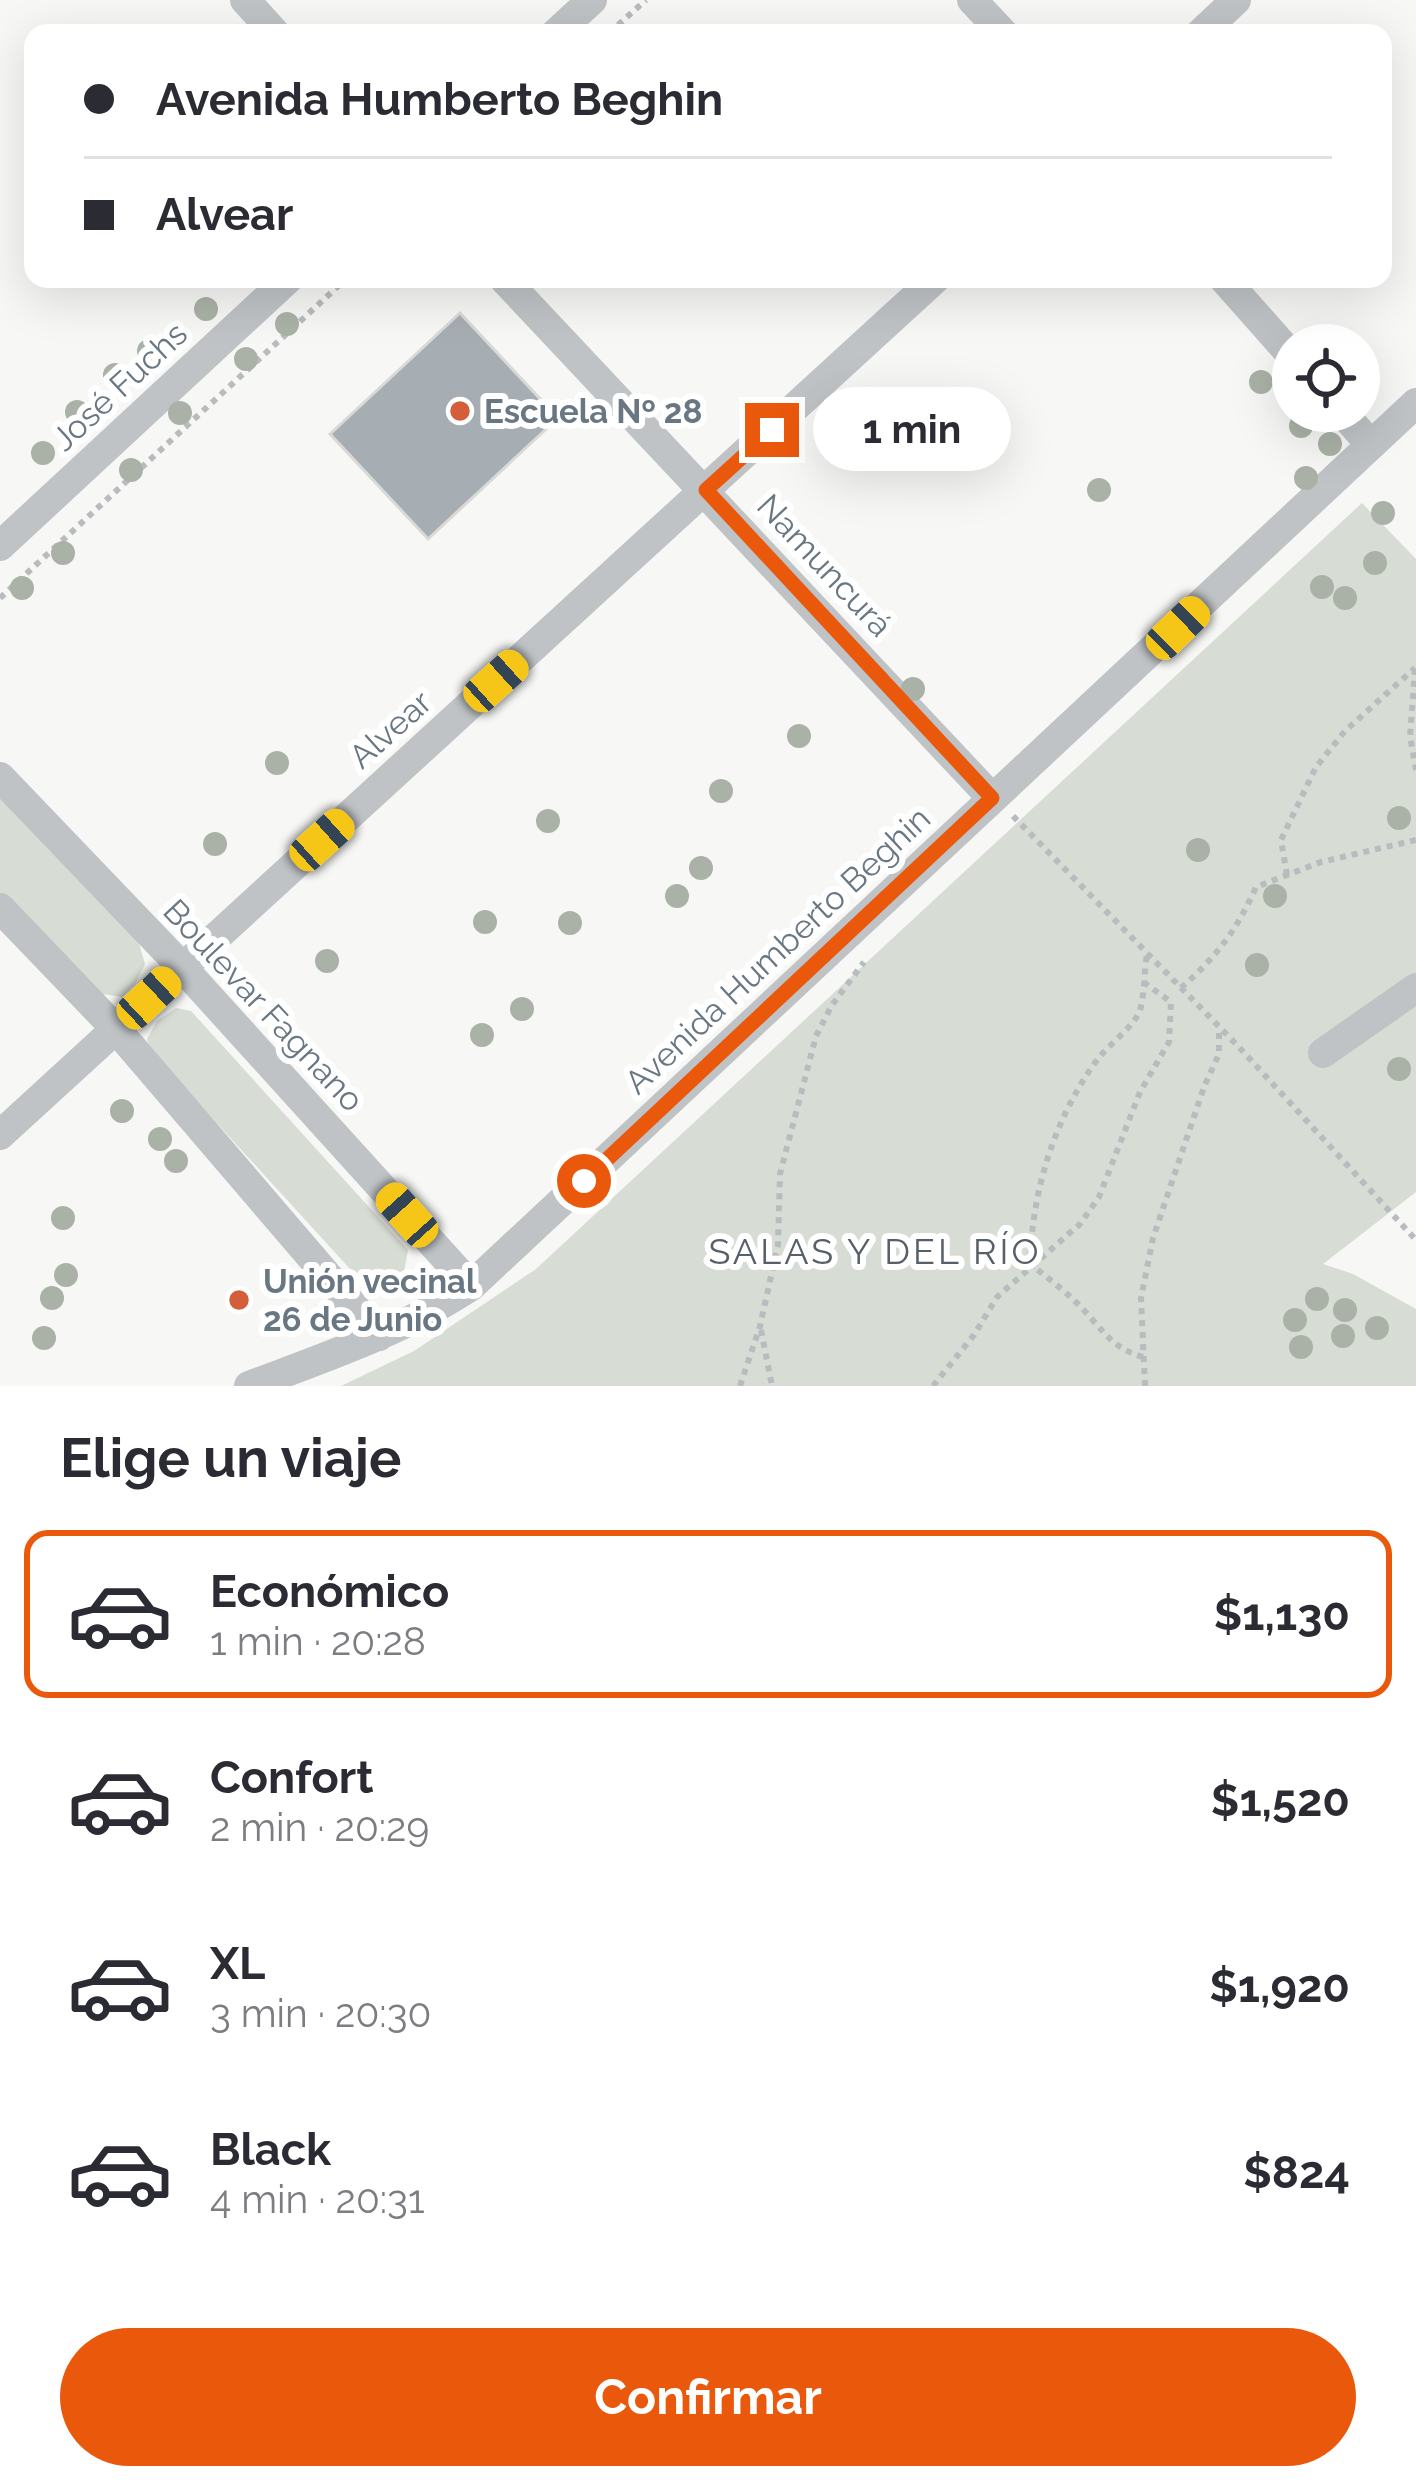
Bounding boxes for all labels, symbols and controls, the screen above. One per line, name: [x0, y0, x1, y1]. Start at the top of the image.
text: Avenida Humberto Beghin: [156, 73, 723, 126]
text: Alvear: [156, 188, 293, 241]
street label: José Fuchs: [44, 314, 195, 459]
map controls: [1272, 324, 1380, 432]
button: locate: [1272, 324, 1380, 432]
callout: 1 min: [814, 388, 1012, 472]
place label: Escuela Nº 28: [484, 392, 702, 431]
marker: Escuela Nº 28: [447, 398, 473, 424]
route end: [745, 403, 799, 457]
text: 1 min: [863, 406, 961, 452]
street label: Namuncurá: [749, 486, 900, 644]
car: [1140, 590, 1216, 666]
car: [457, 644, 535, 718]
street label: Alvear: [341, 682, 440, 776]
street label: Avenida Humberto Beghin: [617, 799, 938, 1102]
car: [283, 803, 361, 877]
street label: Boulevar Fagnano: [156, 891, 372, 1119]
car: [110, 960, 188, 1036]
route start: [557, 1154, 611, 1208]
car: [370, 1176, 444, 1254]
district label: SALAS Y DEL RÍO: [709, 1230, 1042, 1272]
place label: Unión vecinal 26 de Junio: [263, 1262, 477, 1339]
marker: Unión vecinal 26 de Junio: [226, 1287, 252, 1313]
text: Elige un viaje: [60, 1426, 401, 1490]
icon: car: [66, 1560, 174, 1668]
text: Económico: [210, 1565, 449, 1618]
text: $1,130: [1214, 1588, 1350, 1641]
text: 1 min · 20:28: [210, 1618, 426, 1664]
icon: car: [66, 1746, 174, 1854]
text: Confort: [210, 1751, 373, 1804]
text: $1,520: [1211, 1774, 1350, 1827]
text: 2 min · 20:29: [210, 1804, 429, 1850]
icon: car: [66, 1932, 174, 2040]
text: XL: [210, 1937, 265, 1990]
text: $1,920: [1209, 1960, 1350, 2013]
text: 3 min · 20:30: [210, 1990, 431, 2036]
icon: car: [66, 2118, 174, 2226]
text: Black: [210, 2123, 331, 2176]
text: $824: [1243, 2146, 1350, 2199]
text: 4 min · 20:31: [210, 2176, 425, 2222]
button: Confirmar: [60, 2328, 1356, 2466]

